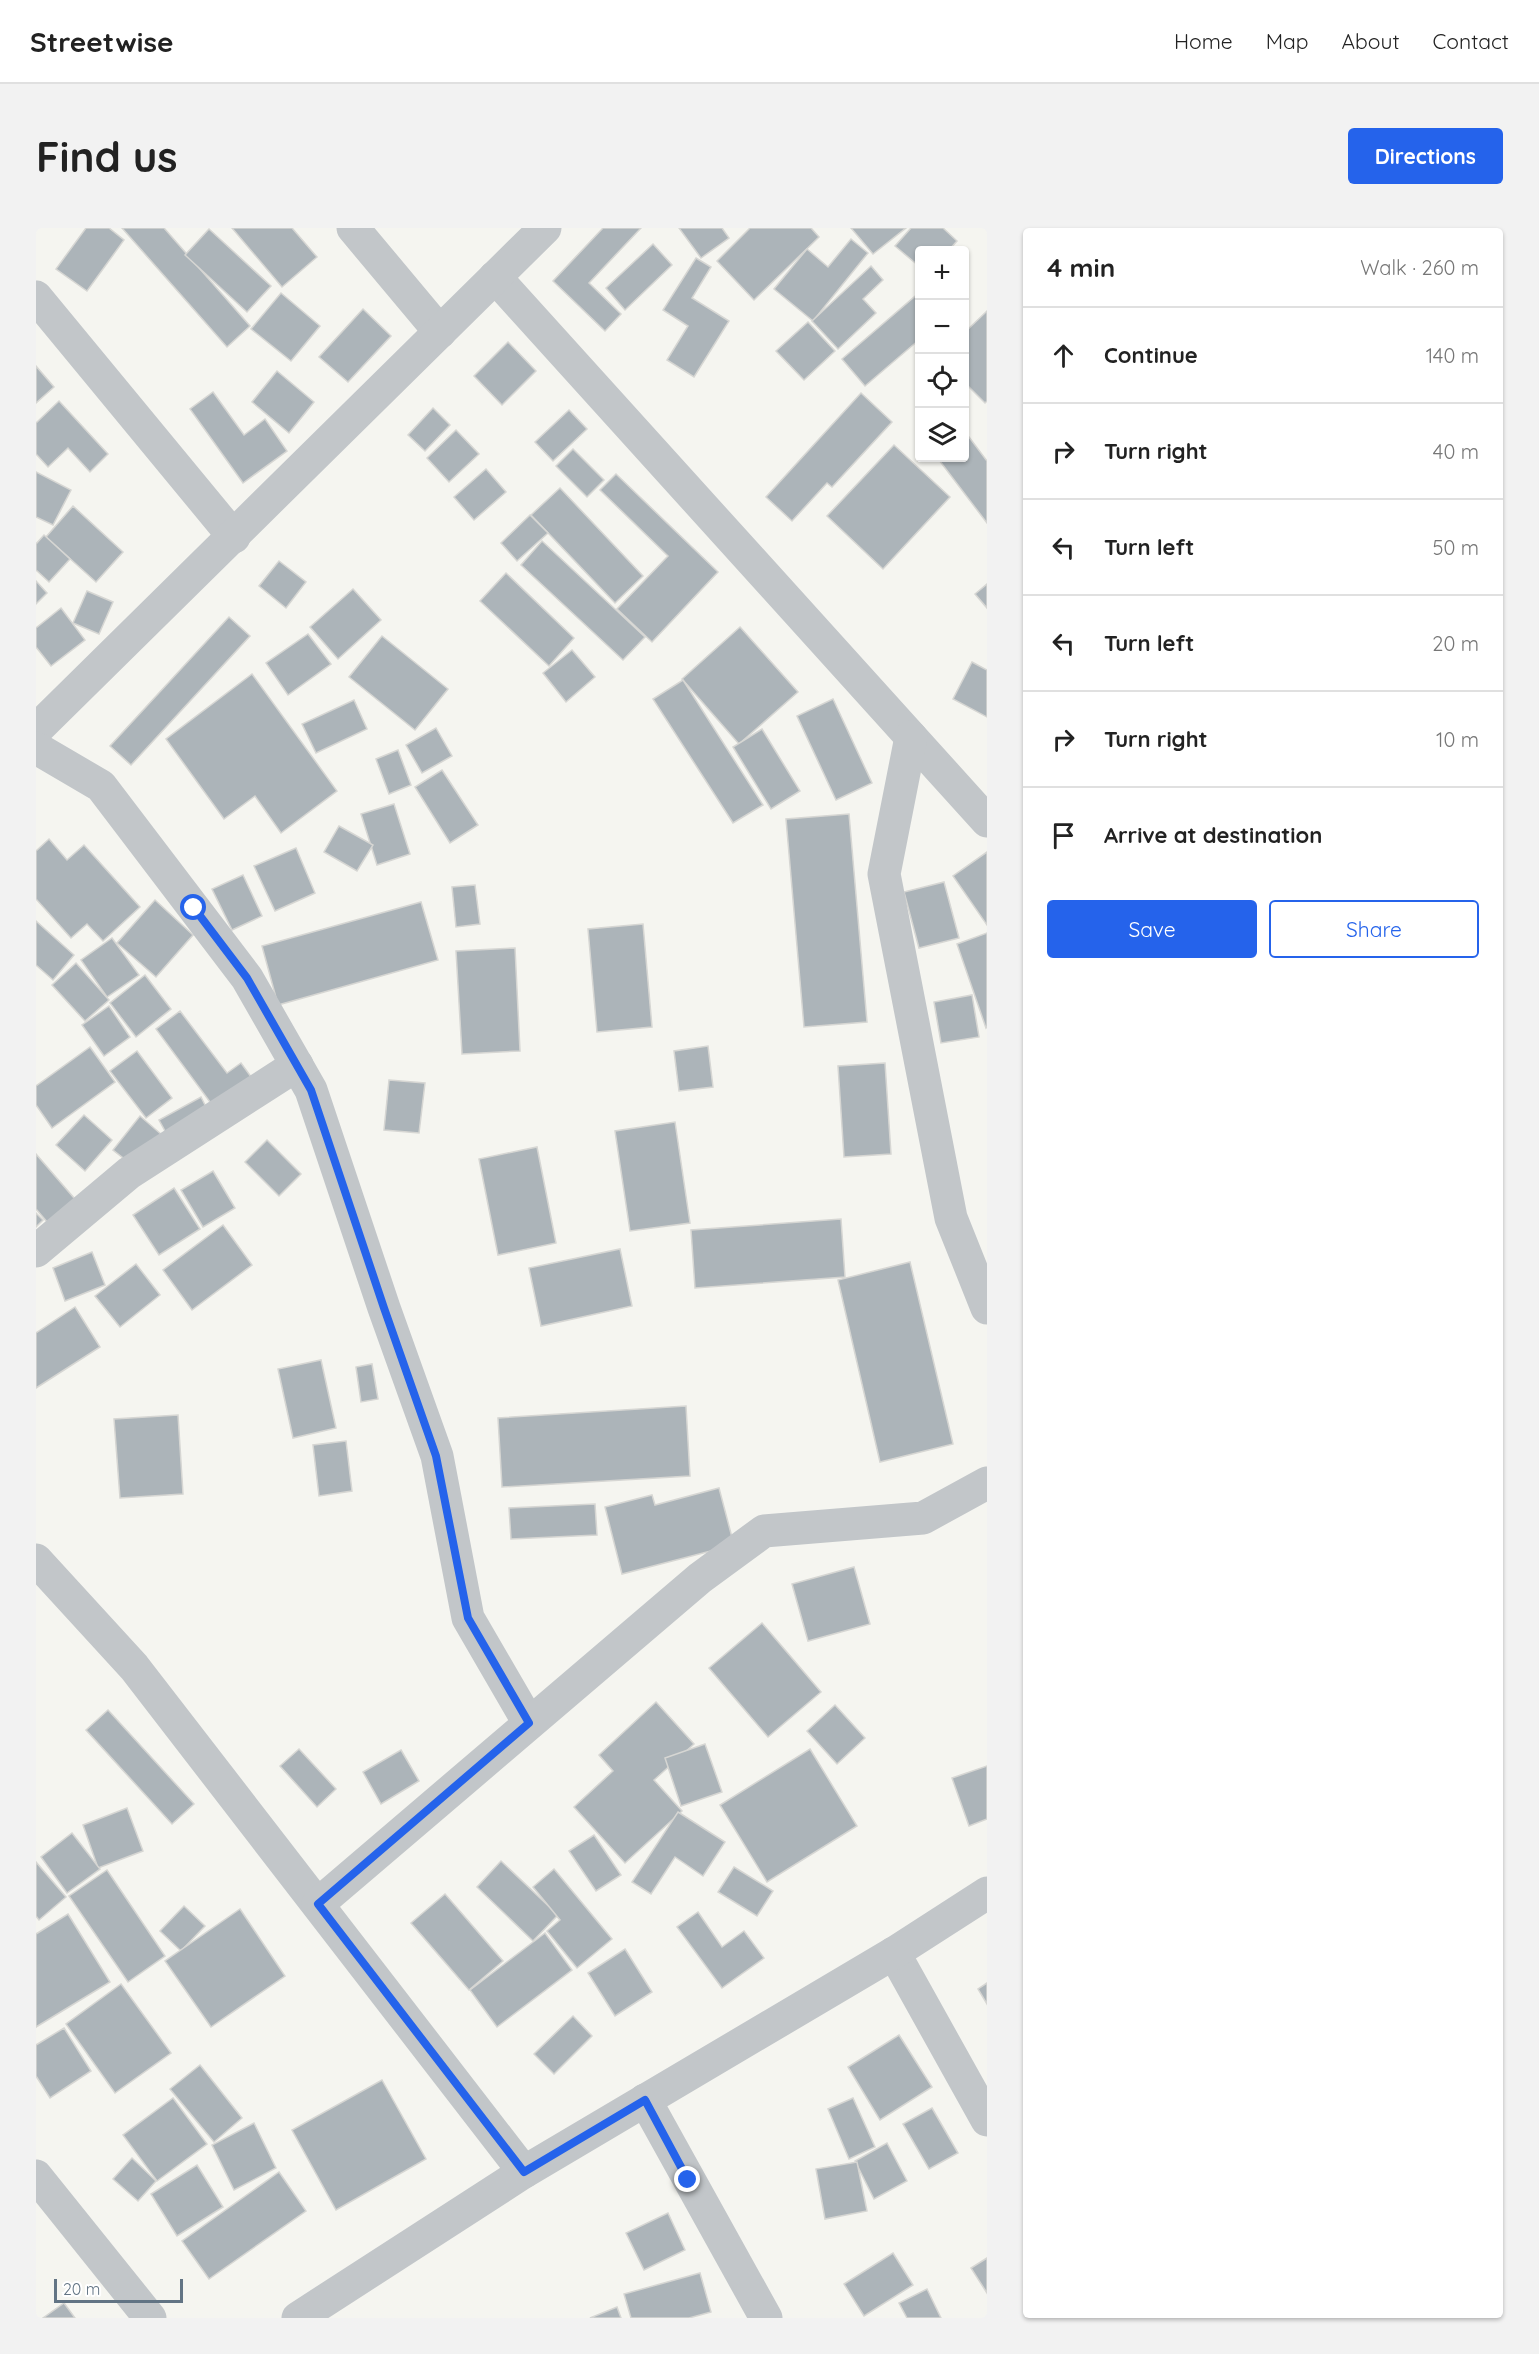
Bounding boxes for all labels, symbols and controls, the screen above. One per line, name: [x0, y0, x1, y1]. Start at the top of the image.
text: Streetwise: [30, 24, 173, 59]
text: Home: [1174, 28, 1233, 54]
text: Map: [1266, 28, 1309, 54]
text: About: [1342, 28, 1400, 54]
text: Contact: [1433, 28, 1509, 54]
button: Directions: [1348, 128, 1503, 184]
text: Find us: [36, 130, 178, 183]
map controls: [915, 246, 969, 462]
button: +: [915, 246, 969, 300]
text: 4 min: [1047, 251, 1115, 284]
text: Walk · 260 m: [1360, 255, 1479, 280]
button: −: [915, 300, 969, 354]
icon: ahead: [1047, 339, 1080, 372]
text: Continue: [1104, 341, 1198, 369]
text: 140 m: [1426, 343, 1479, 368]
button: locate: [915, 354, 969, 408]
button: layers: [915, 408, 969, 462]
icon: right: [1047, 435, 1080, 468]
text: Turn right: [1104, 437, 1208, 465]
text: 40 m: [1433, 439, 1479, 464]
icon: left: [1047, 531, 1080, 564]
text: Turn left: [1104, 533, 1194, 561]
text: 50 m: [1433, 535, 1479, 560]
icon: left: [1047, 627, 1080, 660]
text: Turn left: [1104, 629, 1194, 657]
text: 20 m: [1432, 631, 1479, 656]
icon: right: [1047, 723, 1080, 756]
text: Turn right: [1104, 725, 1208, 753]
text: 10 m: [1436, 727, 1479, 752]
icon: arrive: [1047, 819, 1080, 852]
text: Arrive at destination: [1104, 821, 1322, 849]
route start: [180, 894, 206, 920]
button: Save: [1047, 900, 1257, 958]
button: Share: [1269, 900, 1479, 958]
route end: [674, 2166, 700, 2192]
scale bar: [54, 2276, 183, 2304]
text: 20 m: [63, 2279, 100, 2299]

